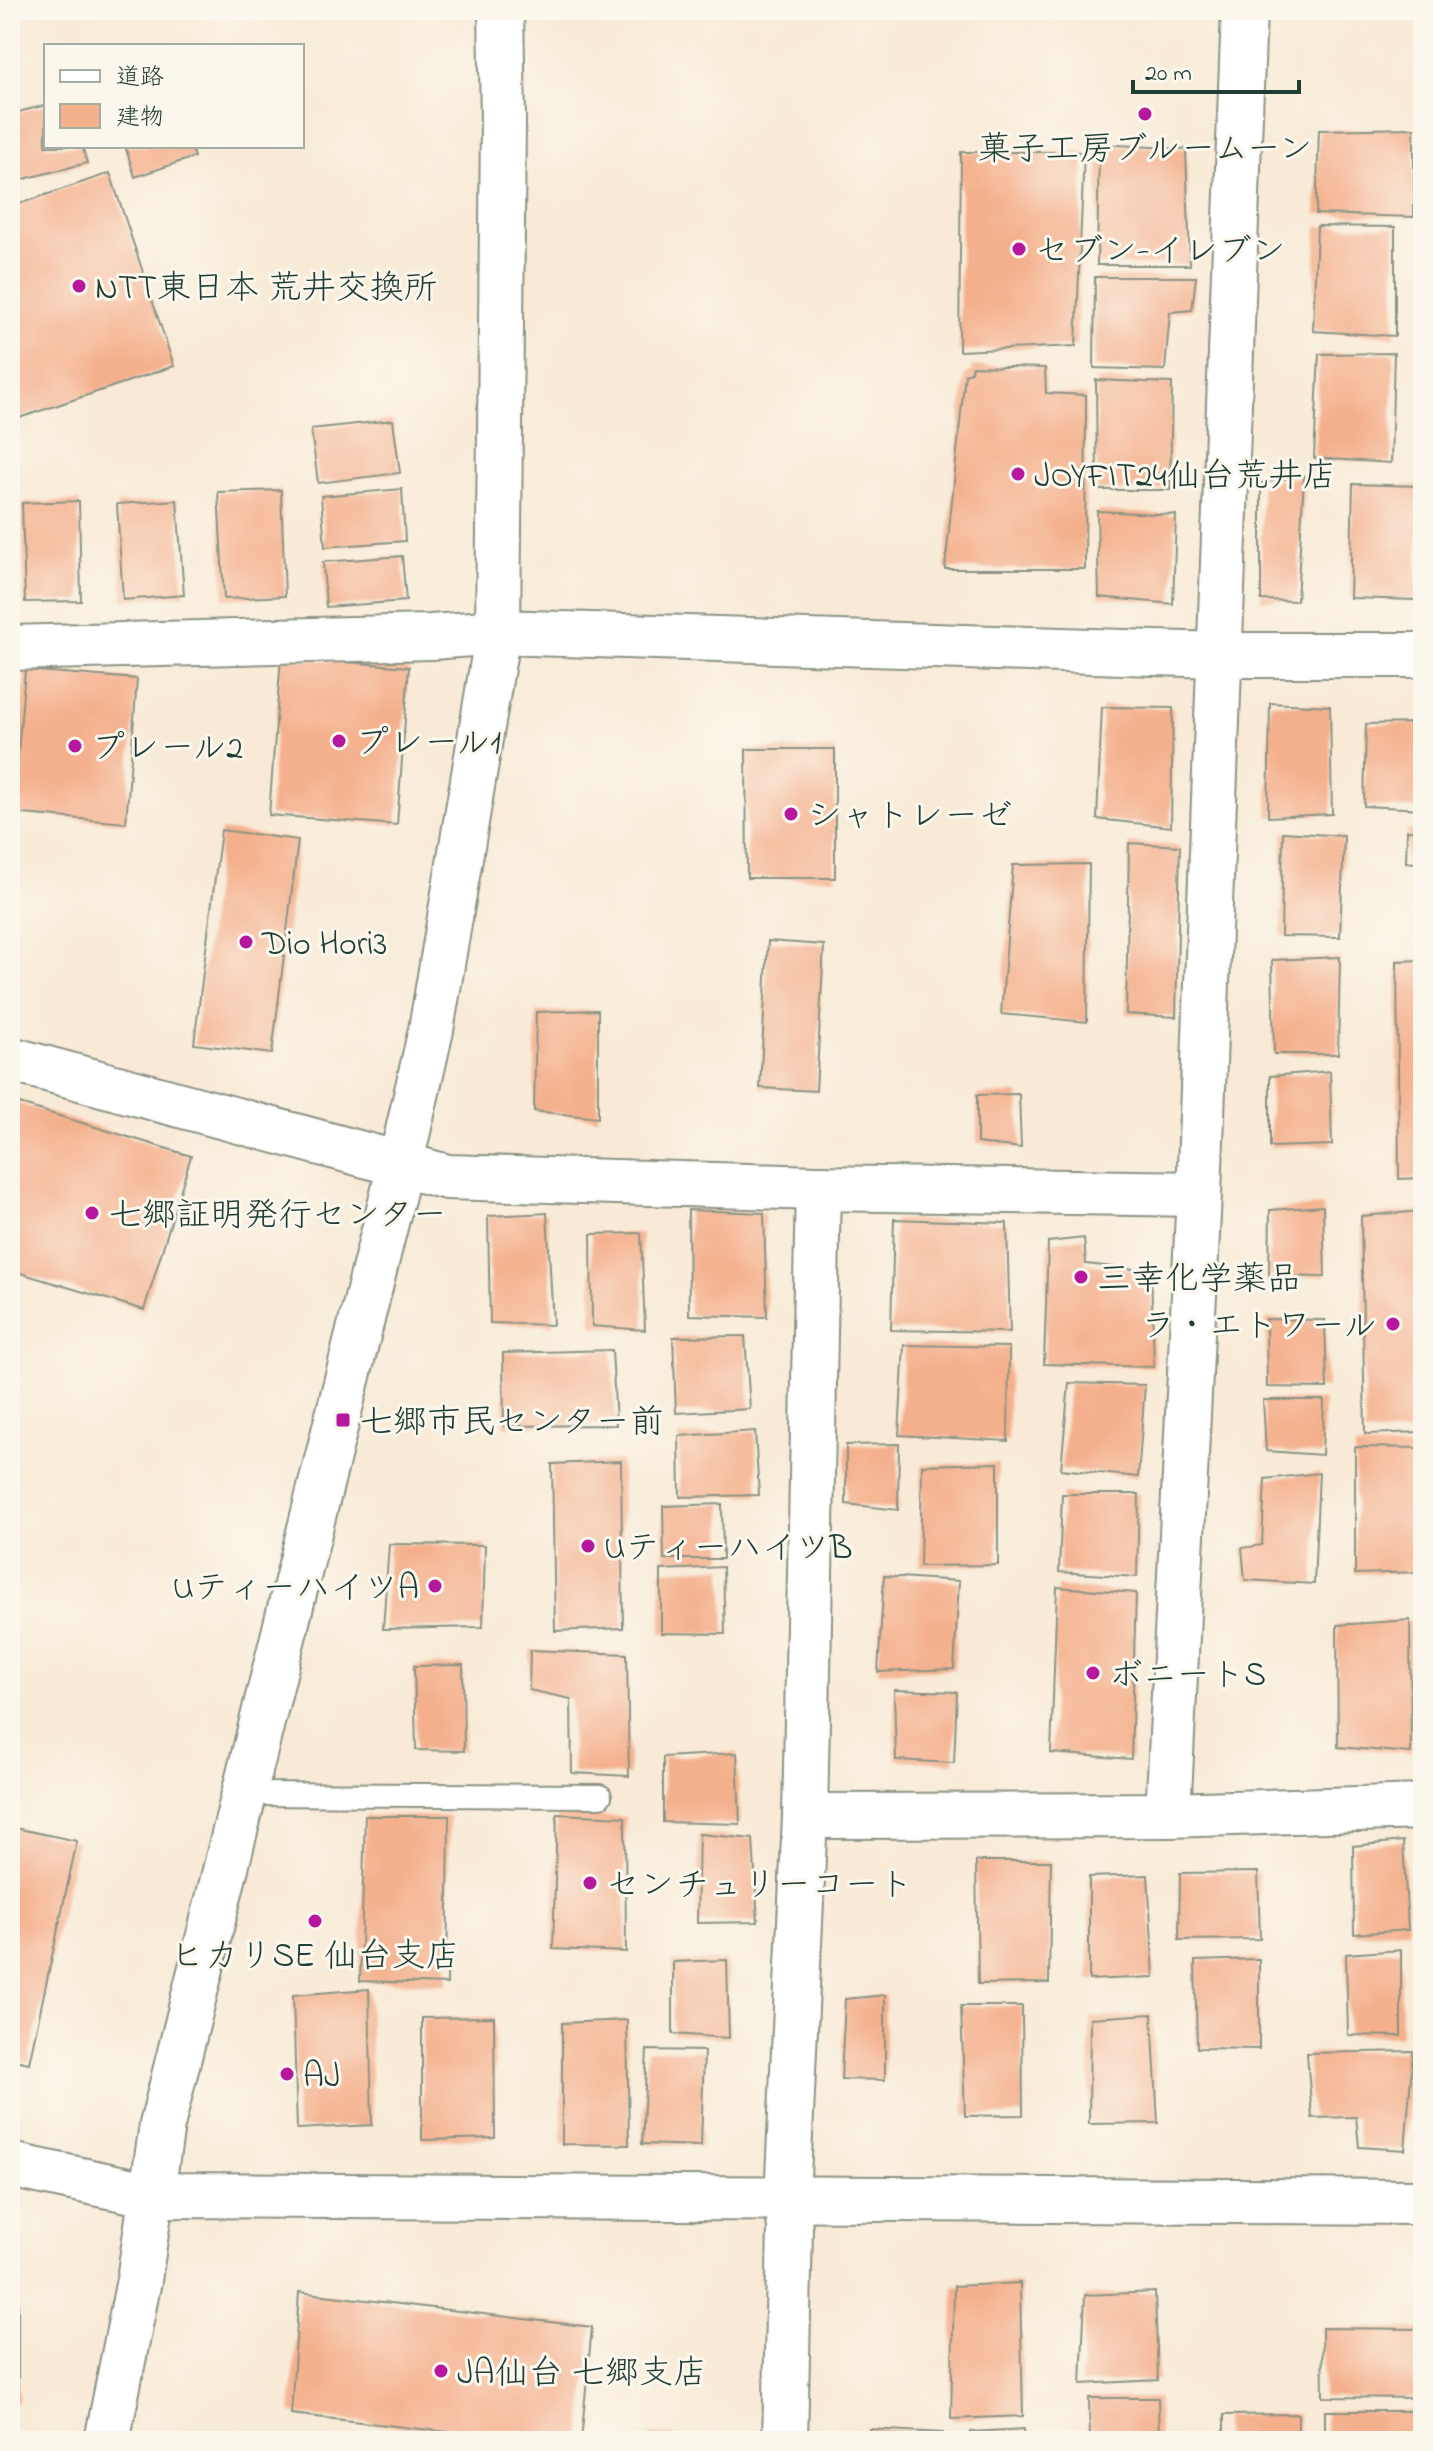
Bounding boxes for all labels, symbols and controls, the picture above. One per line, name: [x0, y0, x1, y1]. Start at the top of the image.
legend: [44, 44, 304, 148]
scale bar: [1133, 44, 1299, 94]
text: 20 m: [1145, 57, 1192, 92]
text: 道路: [116, 61, 164, 96]
text: 建物: [116, 101, 164, 136]
marker: 菓子工房ブルームーン: [1136, 105, 1154, 123]
place label: 菓子工房ブルームーン: [977, 126, 1313, 176]
place label: セブン-イレブン: [1035, 228, 1286, 278]
marker: セブン-イレブン: [1010, 240, 1028, 258]
place label: NTT東日本 荒井交換所: [95, 265, 437, 315]
marker: NTT東日本 荒井交換所: [70, 277, 88, 295]
place label: JOYFIT24仙台荒井店: [1034, 453, 1337, 503]
marker: JOYFIT24仙台荒井店: [1009, 465, 1027, 483]
place label: プレール1: [355, 720, 501, 770]
place label: プレール2: [91, 725, 243, 775]
marker: プレール1: [330, 732, 348, 750]
marker: プレール2: [66, 737, 84, 755]
place label: シャトレーゼ: [807, 793, 1012, 843]
marker: シャトレーゼ: [782, 805, 800, 823]
place label: Dio Hori3: [261, 921, 387, 971]
marker: Dio Hori3: [237, 933, 255, 951]
place label: 七郷証明発行センター: [108, 1192, 447, 1242]
marker: 七郷証明発行センター: [83, 1204, 101, 1222]
place label: 三幸化学薬品: [1097, 1256, 1301, 1306]
marker: 三幸化学薬品: [1072, 1268, 1090, 1286]
place label: ラ・エトワール: [1141, 1303, 1377, 1353]
marker: ラ・エトワール: [1384, 1315, 1402, 1333]
place label: 七郷市民センター前: [359, 1399, 664, 1449]
marker: 七郷市民センター前: [334, 1411, 352, 1429]
place label: UティーハイツB: [604, 1525, 852, 1575]
marker: UティーハイツB: [579, 1537, 597, 1555]
place label: UティーハイツA: [173, 1565, 419, 1615]
marker: UティーハイツA: [426, 1577, 444, 1595]
place label: ボニートS: [1109, 1652, 1266, 1702]
marker: ボニートS: [1084, 1664, 1102, 1682]
place label: センチュリーコート: [606, 1862, 913, 1912]
marker: センチュリーコート: [581, 1874, 599, 1892]
marker: ヒカリSE 仙台支店: [306, 1912, 324, 1930]
place label: ヒカリSE 仙台支店: [171, 1933, 459, 1983]
place label: AJ: [303, 2053, 341, 2103]
marker: AJ: [278, 2065, 296, 2083]
place label: JA仙台 七郷支店: [457, 2350, 707, 2400]
marker: JA仙台 七郷支店: [432, 2362, 450, 2380]

